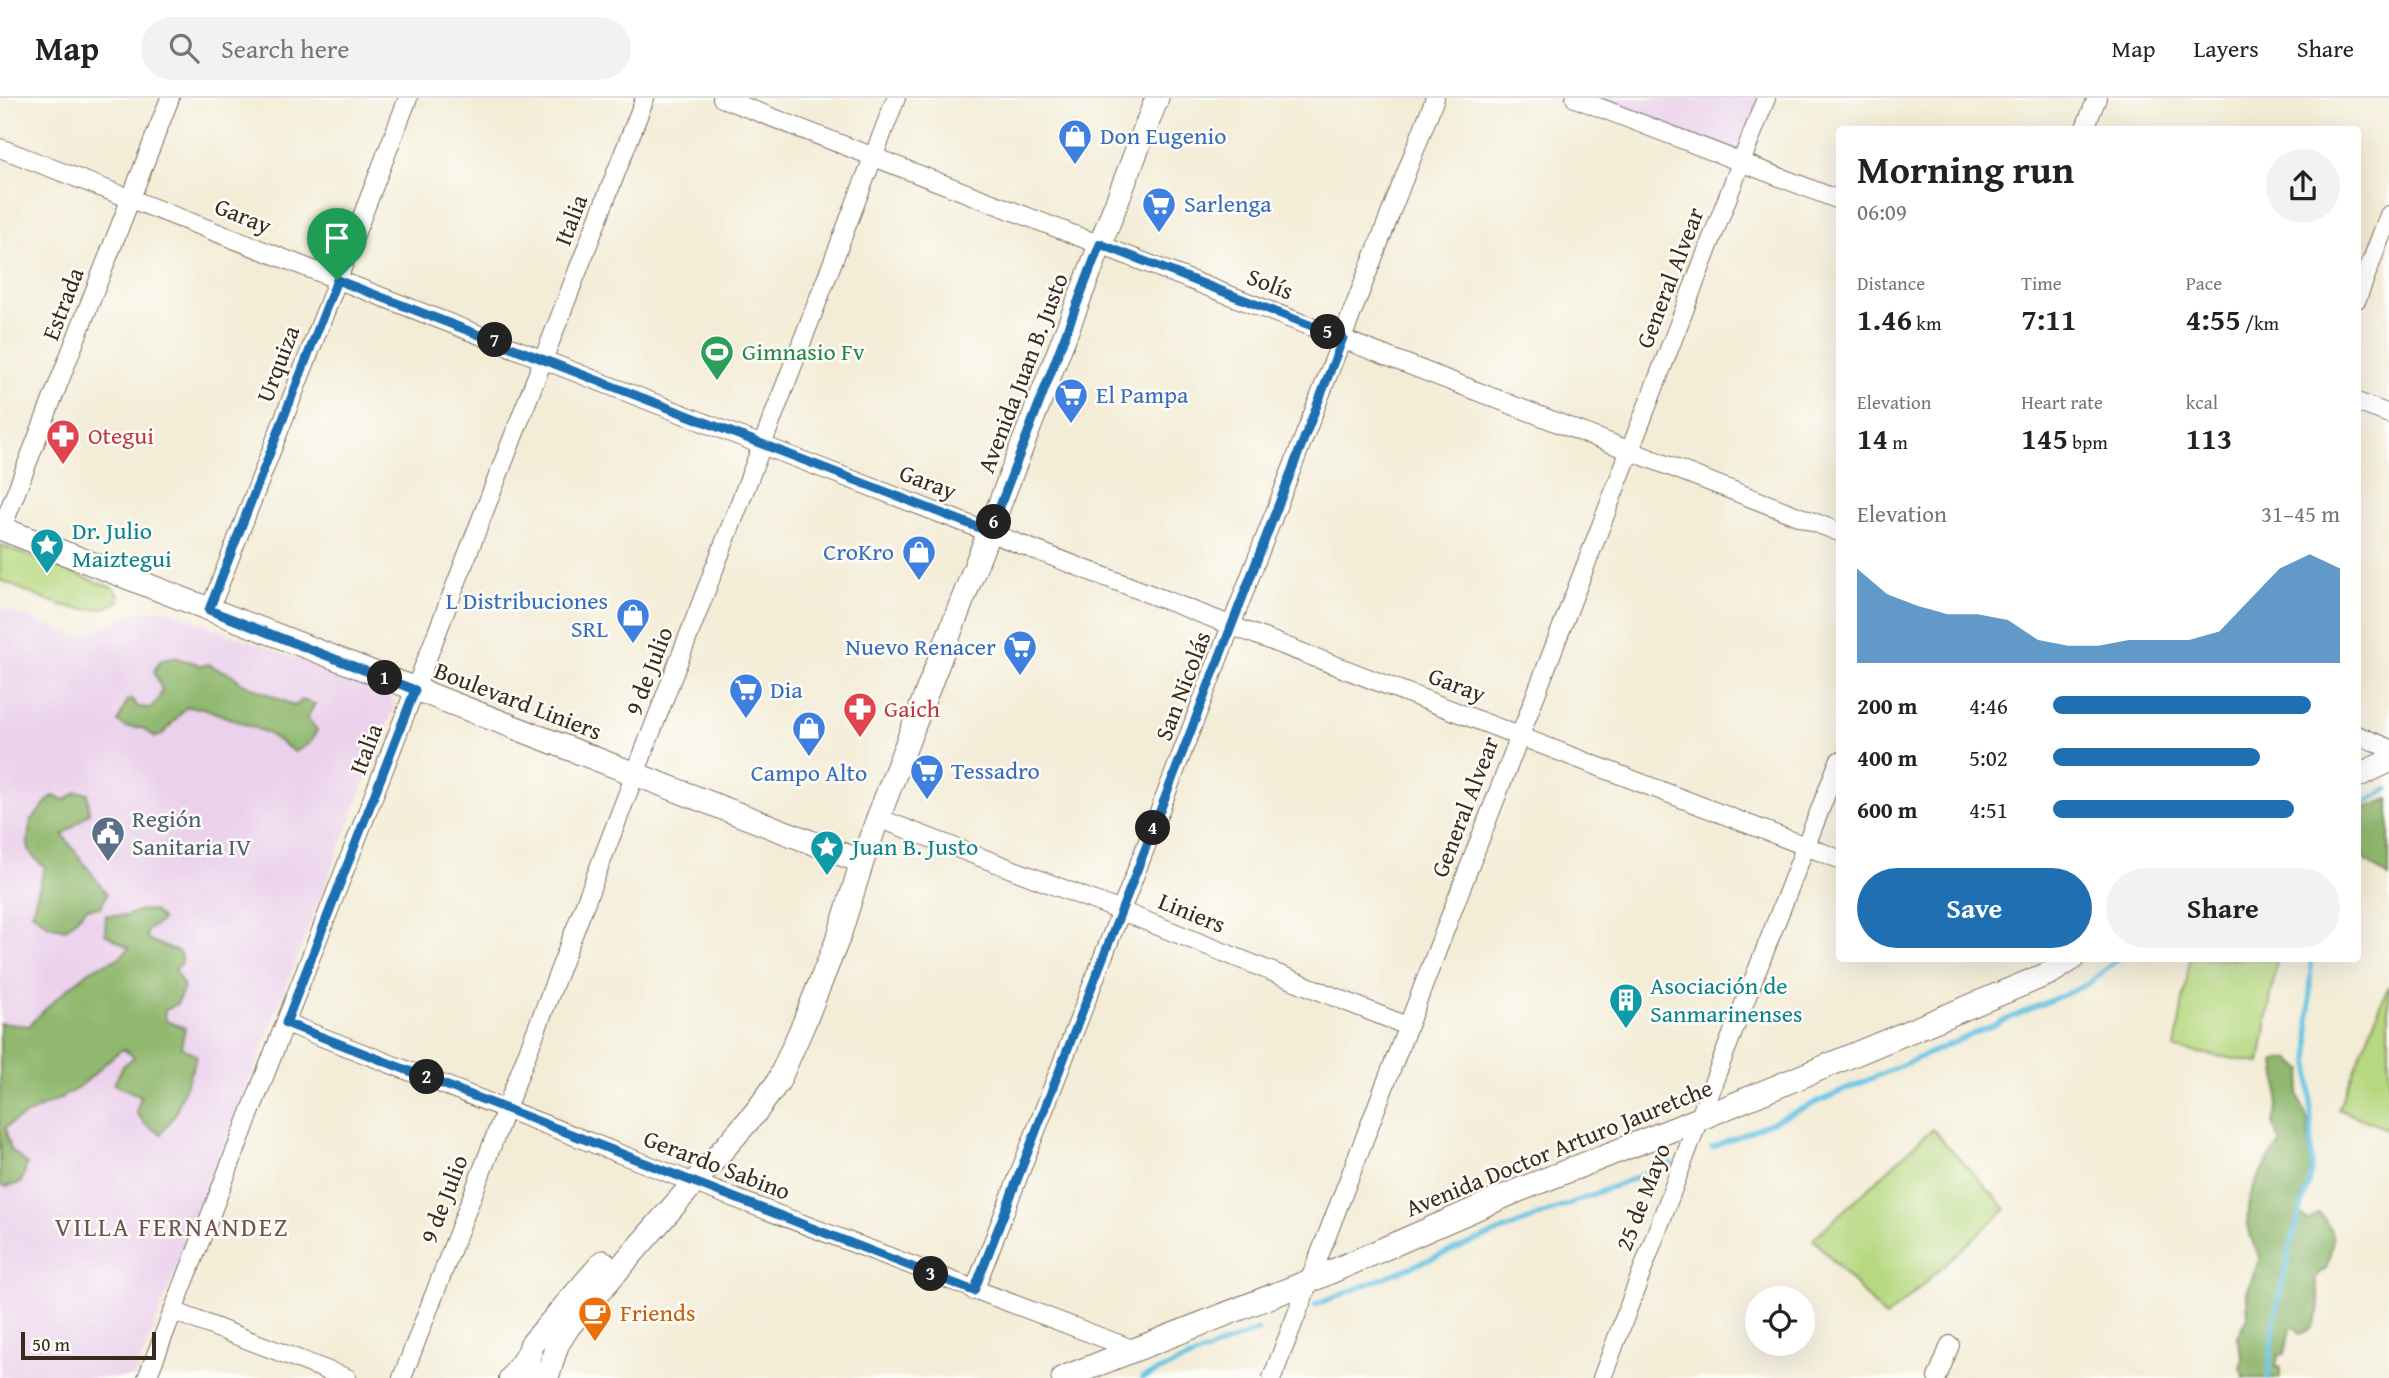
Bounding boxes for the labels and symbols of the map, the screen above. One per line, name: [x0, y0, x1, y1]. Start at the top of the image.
shop icon: Don Eugenio: [1056, 117, 1094, 166]
place label: Don Eugenio: [1100, 118, 1226, 153]
supermarket icon: Sarlenga: [1140, 185, 1178, 234]
place label: Sarlenga: [1184, 186, 1272, 221]
street label: Garay: [210, 188, 277, 243]
street label: Italia: [545, 189, 596, 250]
street label: General Alvear: [1627, 202, 1712, 353]
pin: [307, 208, 367, 280]
street label: Solís: [1242, 259, 1298, 308]
street label: Estrada: [33, 262, 93, 345]
street label: Avenida Juan B. Justo: [968, 268, 1077, 478]
pin: 5: [1310, 314, 1346, 350]
street label: Urquiza: [247, 320, 308, 407]
pin: 7: [477, 322, 512, 358]
sports icon: Gimnasio Fv: [698, 333, 736, 382]
place label: Gimnasio Fv: [742, 334, 865, 369]
supermarket icon: El Pampa: [1052, 376, 1090, 425]
place label: El Pampa: [1096, 377, 1189, 412]
pharmacy icon: Otegui: [44, 417, 82, 466]
place label: Otegui: [88, 418, 154, 453]
street label: Garay: [895, 455, 962, 508]
pin: 6: [976, 504, 1012, 540]
place label: Dr. Julio Maiztegui: [72, 513, 172, 576]
place icon: Dr. Julio Maiztegui: [28, 526, 66, 575]
shop icon: CroKro: [900, 533, 938, 582]
place label: CroKro: [823, 534, 894, 569]
place label: L Distribuciones SRL: [446, 583, 608, 646]
shop icon: L Distribuciones SRL: [614, 596, 652, 645]
street label: 9 de Julio: [616, 621, 681, 720]
street label: San Nicolás: [1146, 626, 1219, 746]
supermarket icon: Nuevo Renacer: [1001, 628, 1039, 677]
place label: Nuevo Renacer: [845, 629, 996, 664]
street label: Boulevard Liniers: [429, 653, 607, 749]
street label: Garay: [1424, 658, 1491, 711]
pin: 1: [368, 660, 402, 696]
supermarket icon: Dia: [727, 671, 765, 720]
place label: Dia: [770, 672, 803, 707]
pharmacy icon: Gaich: [841, 690, 879, 739]
place label: Gaich: [884, 691, 941, 726]
shop icon: Campo Alto: [790, 709, 828, 758]
street label: Italia: [340, 718, 391, 779]
street label: General Alvear: [1422, 731, 1507, 882]
supermarket icon: Tessadro: [908, 752, 946, 801]
place label: Tessadro: [951, 753, 1040, 788]
place label: Campo Alto: [751, 755, 867, 790]
place label: Región Sanitaria IV: [132, 801, 252, 864]
pin: 4: [1136, 810, 1170, 846]
public building icon: Región Sanitaria IV: [89, 814, 127, 863]
place icon: Juan B. Justo: [808, 828, 846, 877]
place label: Juan B. Justo: [849, 829, 978, 864]
street label: Liniers: [1153, 883, 1231, 942]
place label: Asociación de Sanmarinenses: [1650, 968, 1803, 1031]
building icon: Asociación de Sanmarinenses: [1607, 981, 1645, 1030]
pin: 2: [410, 1060, 444, 1094]
street label: Avenida Doctor Arturo Jauretche: [1400, 1070, 1718, 1225]
street label: Gerardo Sabino: [639, 1121, 796, 1209]
street label: 25 de Mayo: [1606, 1138, 1679, 1256]
street label: 9 de Julio: [411, 1149, 476, 1248]
district label: VILLA FERNANDEZ: [54, 1207, 290, 1246]
pin: 3: [914, 1256, 948, 1292]
cafe icon: Friends: [576, 1294, 614, 1343]
place label: Friends: [620, 1295, 695, 1330]
scale bar: [21, 1329, 156, 1361]

